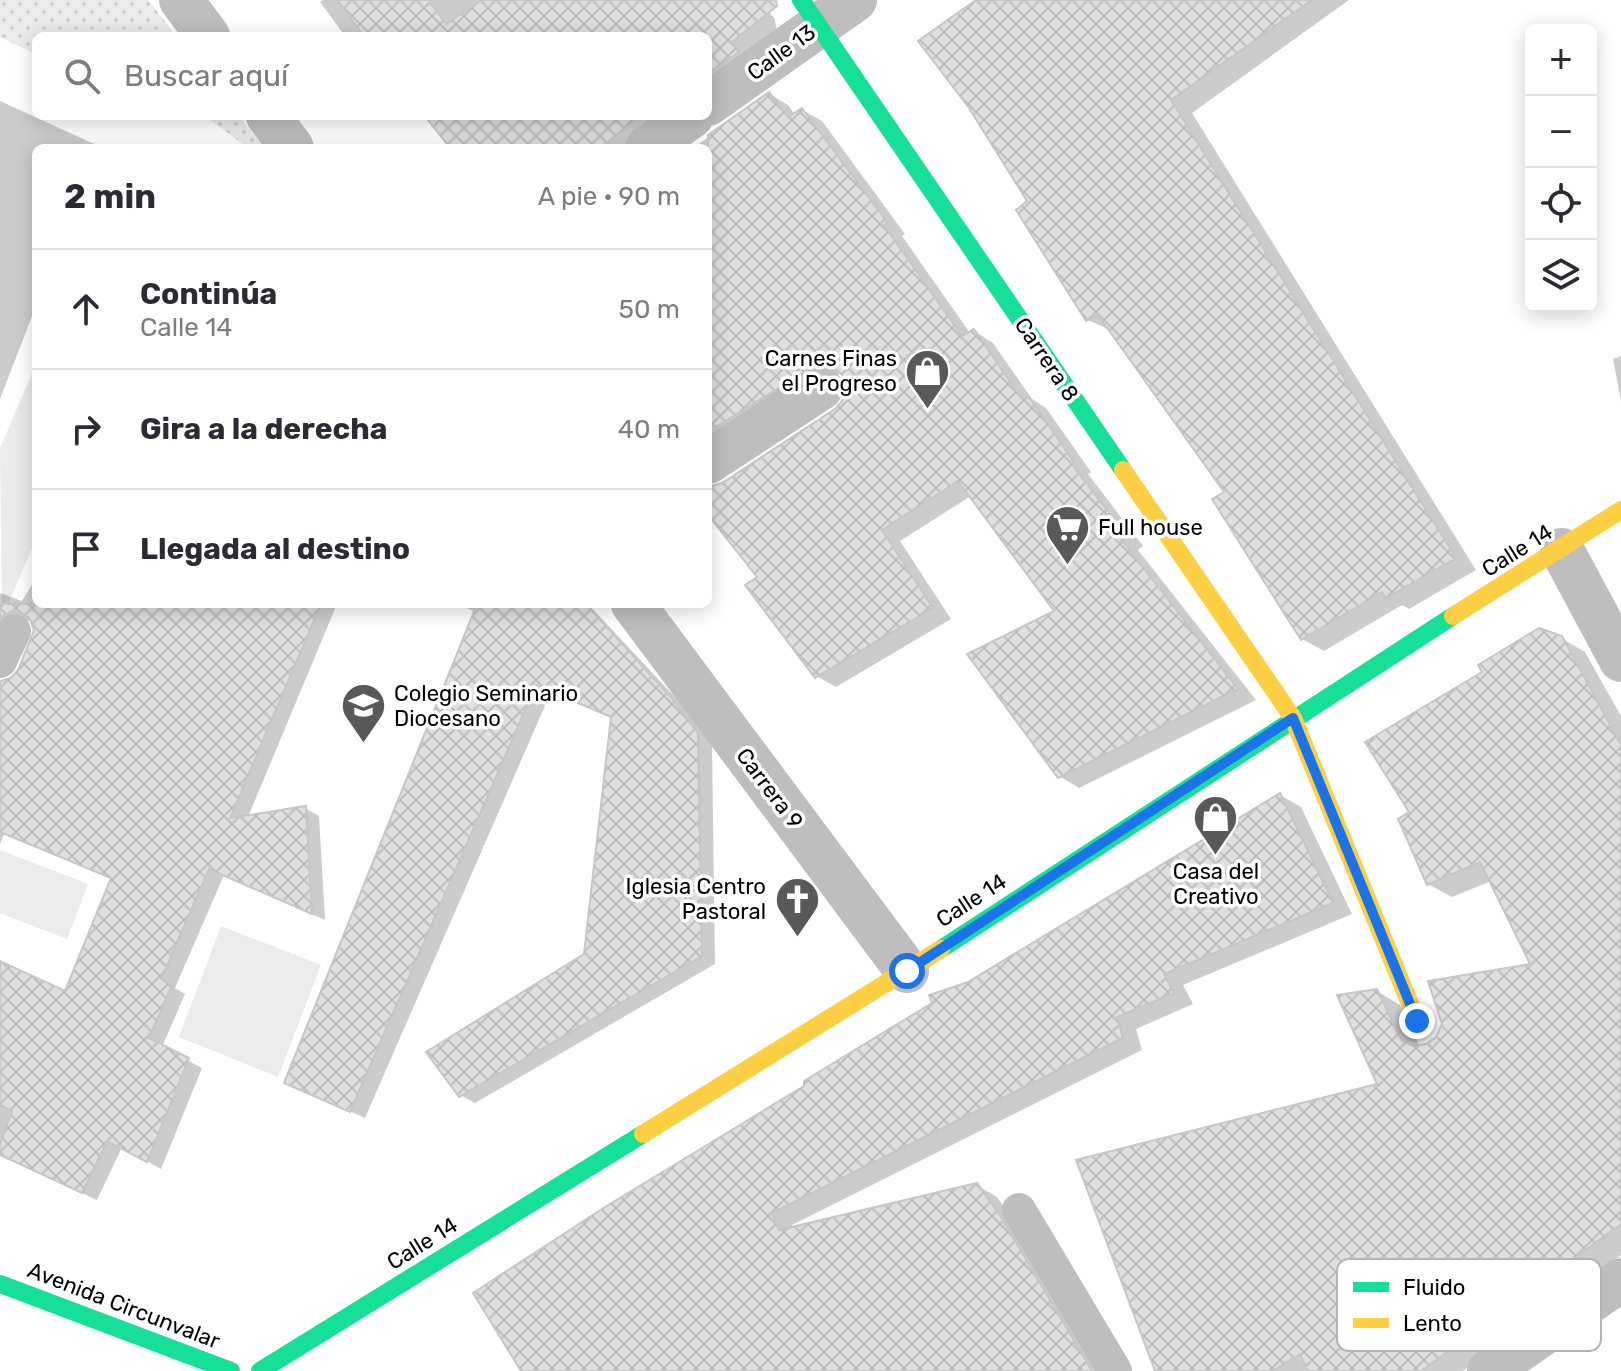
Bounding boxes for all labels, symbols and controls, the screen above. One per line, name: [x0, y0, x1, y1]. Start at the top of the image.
street label: Calle 13: [742, 19, 821, 86]
map controls: [1525, 24, 1597, 312]
button: +: [1525, 24, 1597, 96]
search box: [32, 32, 712, 120]
icon: search: [60, 54, 104, 98]
text: Buscar aquí: [124, 58, 288, 94]
button: −: [1525, 96, 1597, 168]
button: locate: [1525, 168, 1597, 240]
text: 2 min: [64, 176, 156, 217]
text: A pie · 90 m: [538, 181, 680, 212]
button: layers: [1525, 240, 1597, 312]
text: Continúa: [140, 276, 277, 312]
icon: ahead: [64, 287, 108, 331]
text: 50 m: [619, 294, 680, 325]
text: Calle 14: [140, 312, 233, 343]
street label: Carrera 8: [1009, 312, 1084, 406]
place label: Carnes Finas el Progreso: [765, 345, 897, 397]
shop icon: Carnes Finas el Progreso: [904, 347, 952, 410]
icon: right: [64, 407, 108, 451]
text: Gira a la derecha: [140, 411, 387, 447]
text: 40 m: [618, 414, 680, 445]
supermarket icon: Full house: [1043, 503, 1091, 566]
place label: Full house: [1098, 514, 1203, 541]
street label: Calle 14: [1477, 518, 1558, 583]
icon: arrive: [64, 527, 108, 571]
text: Llegada al destino: [140, 531, 410, 567]
place label: Colegio Seminario Diocesano: [394, 680, 578, 732]
school or university icon: Colegio Seminario Diocesano: [339, 682, 387, 745]
street label: Carrera 9: [730, 742, 809, 834]
shop icon: Casa del Creativo: [1192, 794, 1240, 857]
place label: Casa del Creativo: [1173, 858, 1259, 910]
street label: Calle 14: [931, 868, 1011, 933]
place label: Iglesia Centro Pastoral: [626, 873, 766, 925]
church icon: Iglesia Centro Pastoral: [773, 875, 821, 938]
route start: [889, 953, 925, 989]
route end: [1399, 1003, 1435, 1039]
street label: Calle 14: [382, 1211, 463, 1276]
street label: Avenida Circunvalar: [24, 1256, 224, 1355]
legend: [1337, 1259, 1601, 1351]
text: Fluido: [1403, 1274, 1465, 1301]
text: Lento: [1403, 1310, 1462, 1337]

